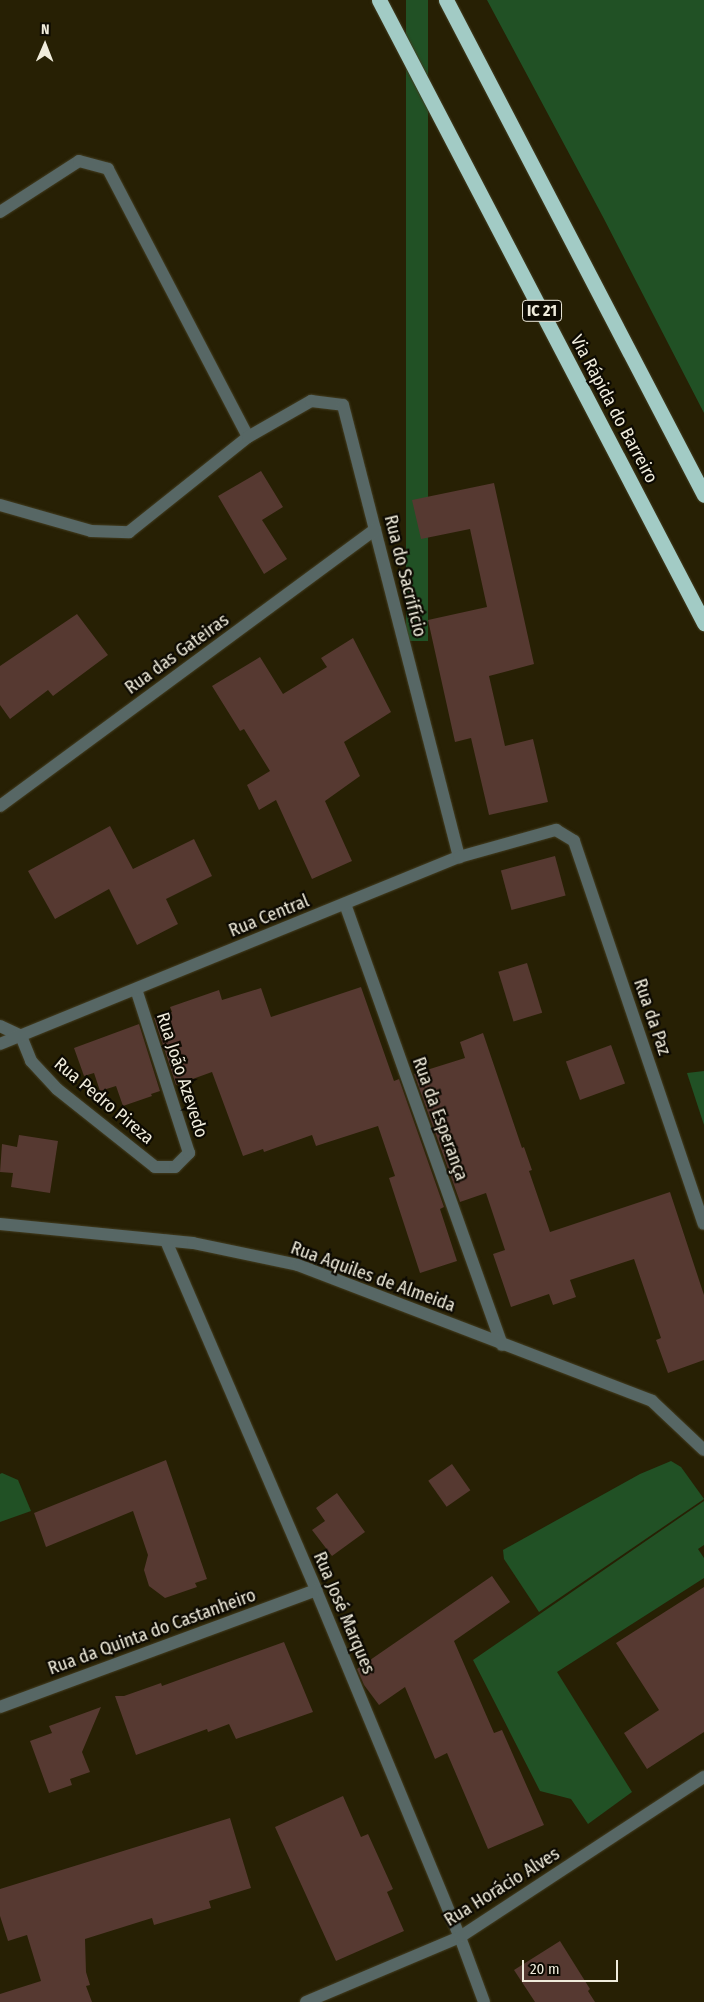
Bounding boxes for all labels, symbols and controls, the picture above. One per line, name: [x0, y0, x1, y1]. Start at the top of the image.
north arrow: [20, 20, 70, 70]
text: N: [41, 21, 50, 38]
road number: IC 21: [522, 298, 562, 324]
street label: Via Rápida do Barreiro: [566, 331, 662, 487]
street label: Rua do Sacrifício: [379, 513, 431, 639]
street label: Rua das Gateiras: [121, 609, 233, 699]
street label: Rua Central: [226, 890, 312, 942]
street label: Rua da Paz: [629, 976, 675, 1058]
street label: Rua João Azevedo: [152, 1010, 212, 1140]
street label: Rua Pedro Pireza: [50, 1053, 158, 1149]
street label: Rua da Esperança: [408, 1054, 472, 1184]
street label: Rua Aquiles de Almeida: [288, 1237, 458, 1317]
street label: Rua José Marques: [309, 1549, 379, 1677]
street label: Rua da Quinta do Castanheiro: [45, 1584, 259, 1680]
street label: Rua Horácio Alves: [440, 1843, 564, 1931]
scale bar: [524, 1950, 620, 1982]
text: 20 m: [530, 1960, 560, 1978]

